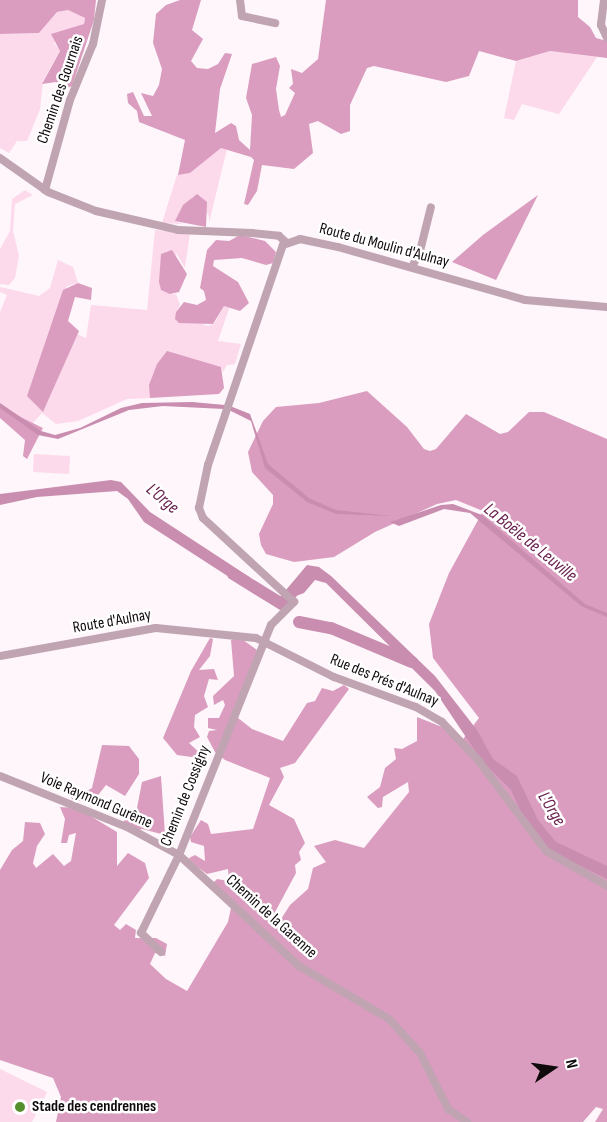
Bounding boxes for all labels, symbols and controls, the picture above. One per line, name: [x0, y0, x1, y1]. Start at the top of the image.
street label: Chemin des Gournais: [34, 34, 88, 146]
street label: Route du Moulin d'Aulnay: [317, 219, 451, 273]
water label: L'Orge: [141, 479, 183, 519]
water label: La Boële de Leuville: [479, 499, 581, 587]
street label: Route d'Aulnay: [71, 606, 153, 638]
street label: Rue des Prés d'Aulnay: [327, 651, 441, 711]
street label: Chemin de Cossigny: [157, 743, 215, 849]
street label: Voie Raymond Gurême: [37, 769, 155, 833]
water label: L'Orge: [532, 788, 570, 830]
street label: Chemin de la Garenne: [221, 871, 321, 963]
north arrow: [523, 1038, 583, 1098]
text: N: [561, 1058, 581, 1070]
place label: Stade des cendrennes: [32, 1097, 156, 1117]
marker: Stade des cendrennes: [13, 1100, 27, 1114]

